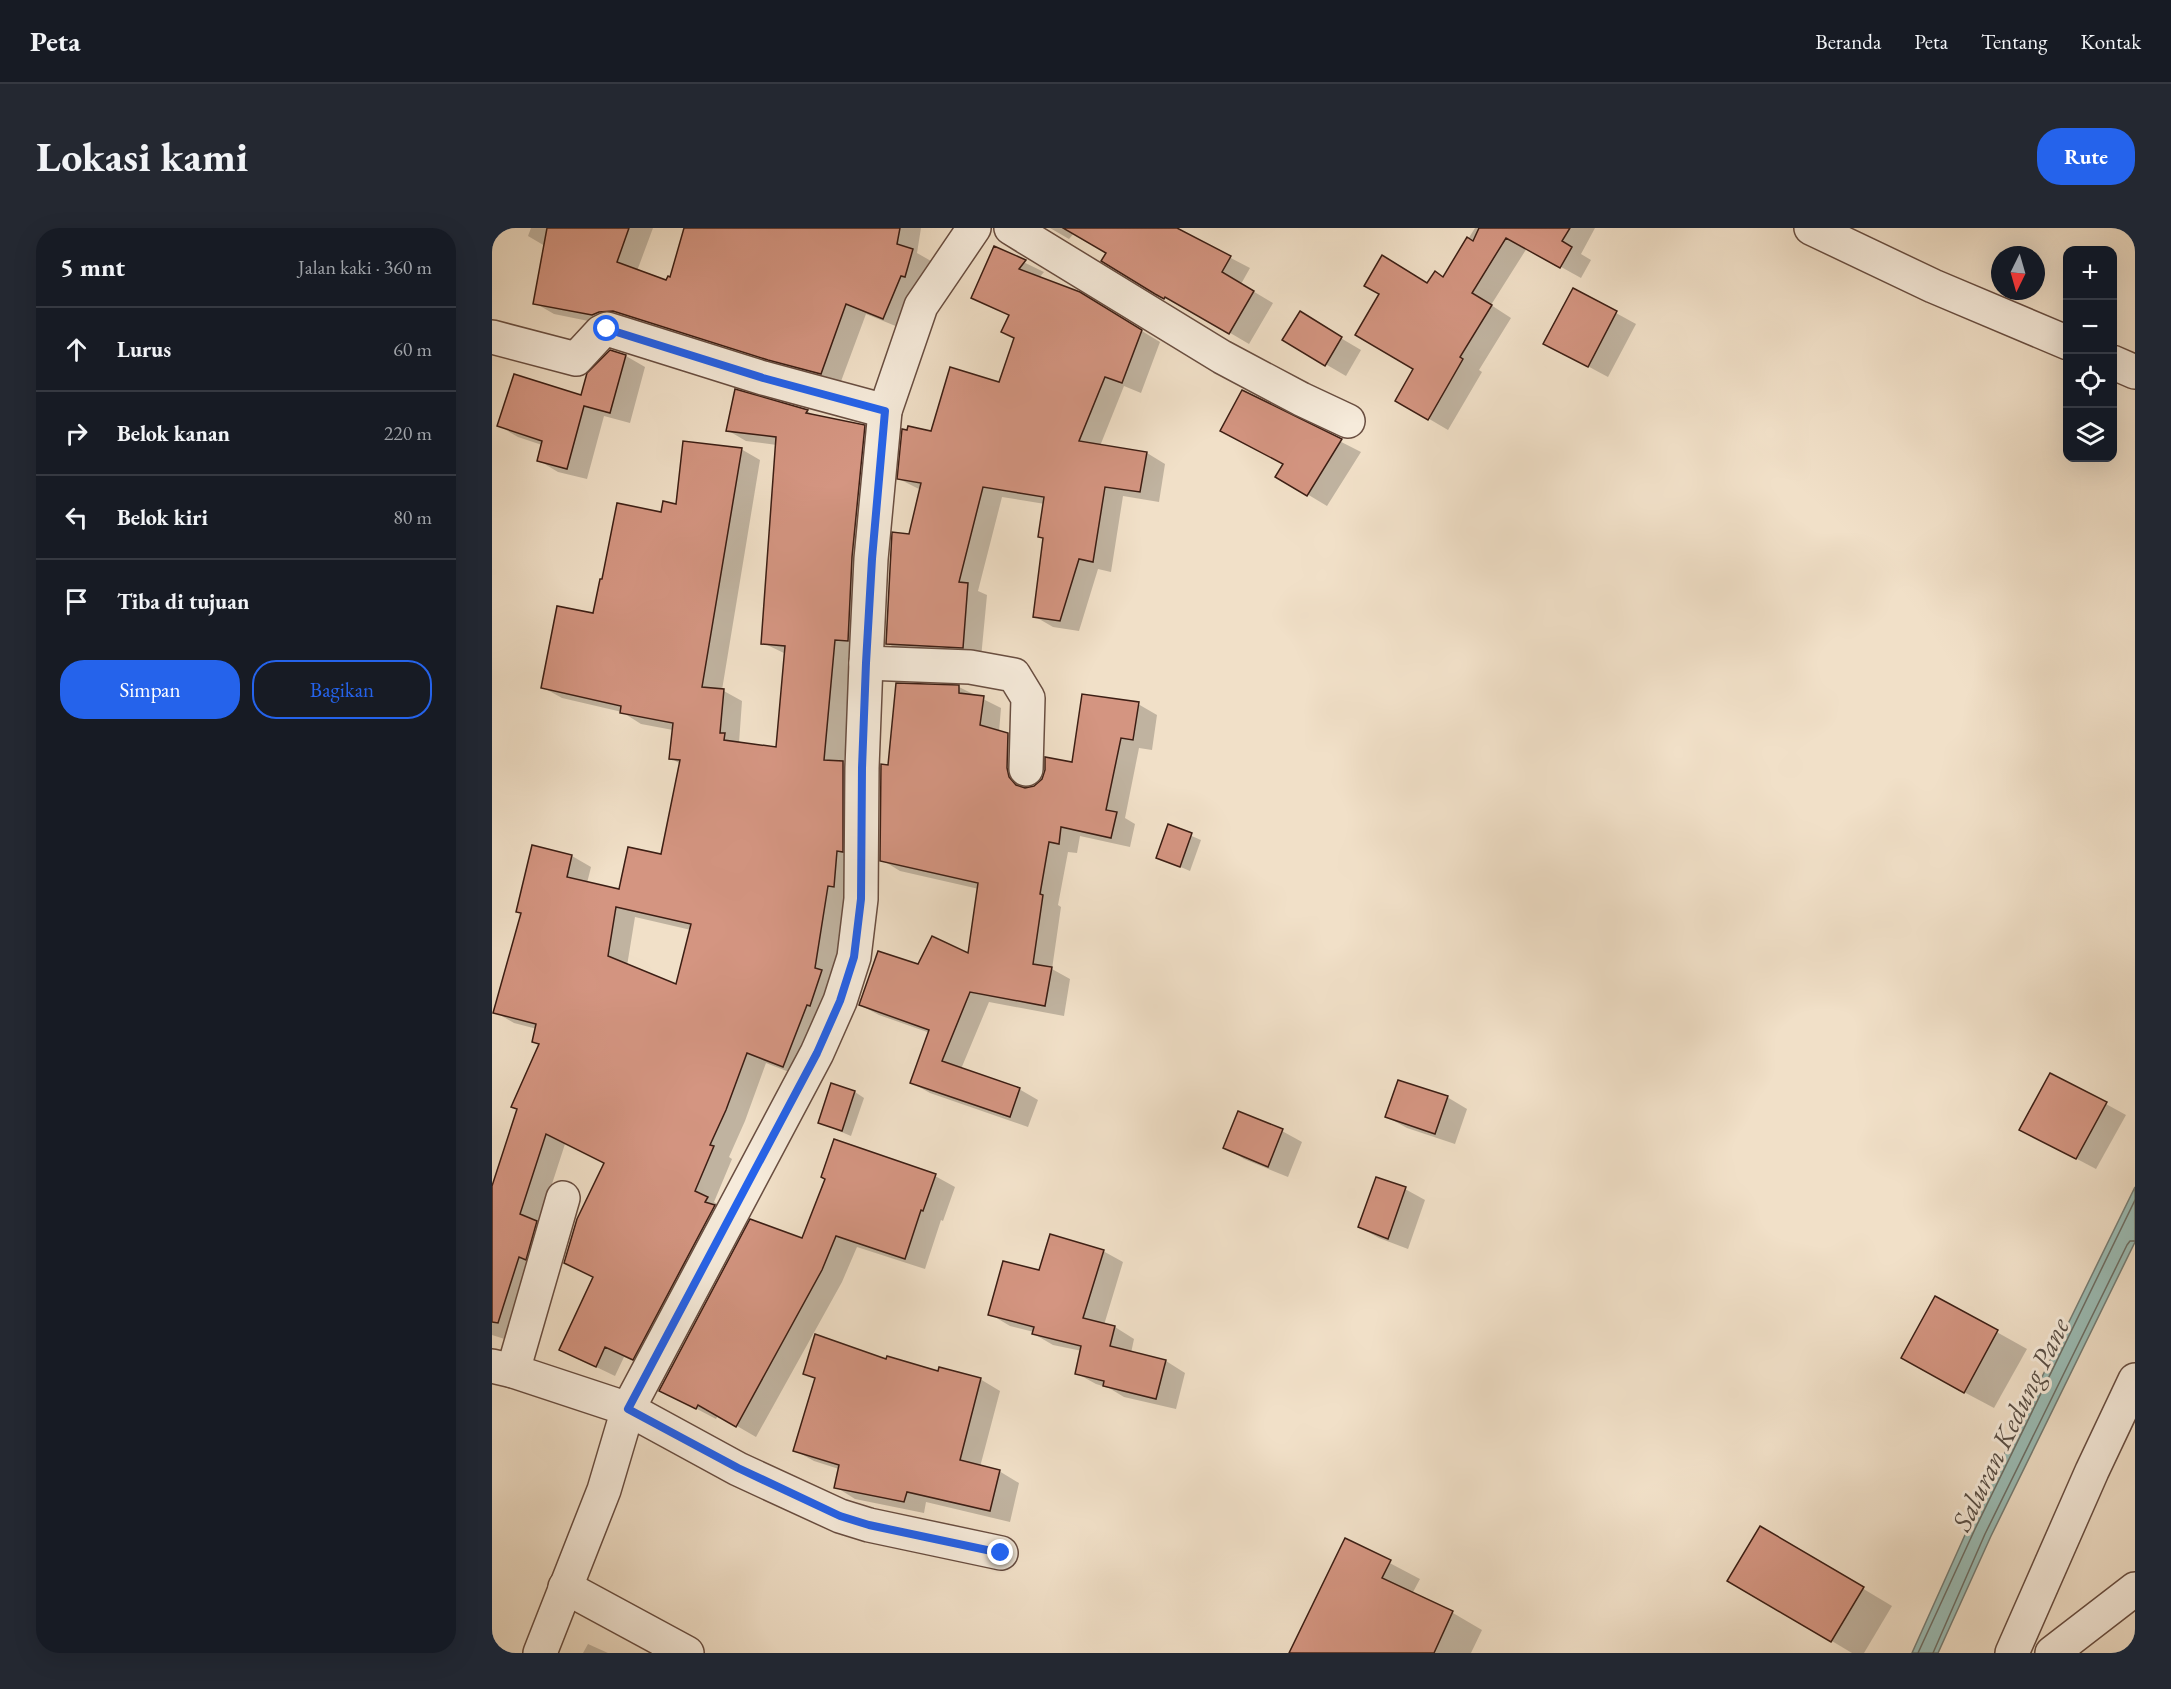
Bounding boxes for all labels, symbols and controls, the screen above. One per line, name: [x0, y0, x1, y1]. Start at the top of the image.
text: Peta: [30, 23, 81, 59]
text: Beranda: [1815, 28, 1881, 55]
text: Peta: [1914, 28, 1948, 55]
text: Tentang: [1981, 28, 2047, 55]
text: Kontak: [2080, 28, 2141, 55]
button: Rute: [2037, 128, 2135, 185]
text: Lokasi kami: [36, 129, 248, 184]
north arrow: [1991, 246, 2045, 300]
map controls: [2063, 246, 2117, 462]
button: +: [2063, 246, 2117, 300]
text: 5 mnt: [60, 250, 125, 284]
text: Jalan kaki · 360 m: [298, 254, 432, 280]
button: −: [2063, 300, 2117, 354]
route start: [593, 315, 619, 341]
icon: ahead: [60, 333, 93, 366]
text: Lurus: [117, 335, 171, 364]
text: 60 m: [393, 336, 432, 362]
button: locate: [2063, 354, 2117, 408]
button: layers: [2063, 408, 2117, 462]
icon: right: [60, 417, 93, 450]
text: Belok kanan: [117, 419, 230, 448]
text: 220 m: [384, 420, 432, 446]
icon: left: [60, 501, 93, 534]
text: Belok kiri: [117, 503, 208, 532]
text: 80 m: [393, 504, 432, 530]
icon: arrive: [60, 585, 93, 618]
text: Tiba di tujuan: [117, 587, 249, 616]
button: Simpan: [60, 660, 240, 719]
button: Bagikan: [252, 660, 432, 719]
water label: Saluran Kedung Pane: [1942, 1311, 2077, 1537]
route end: [987, 1539, 1013, 1565]

